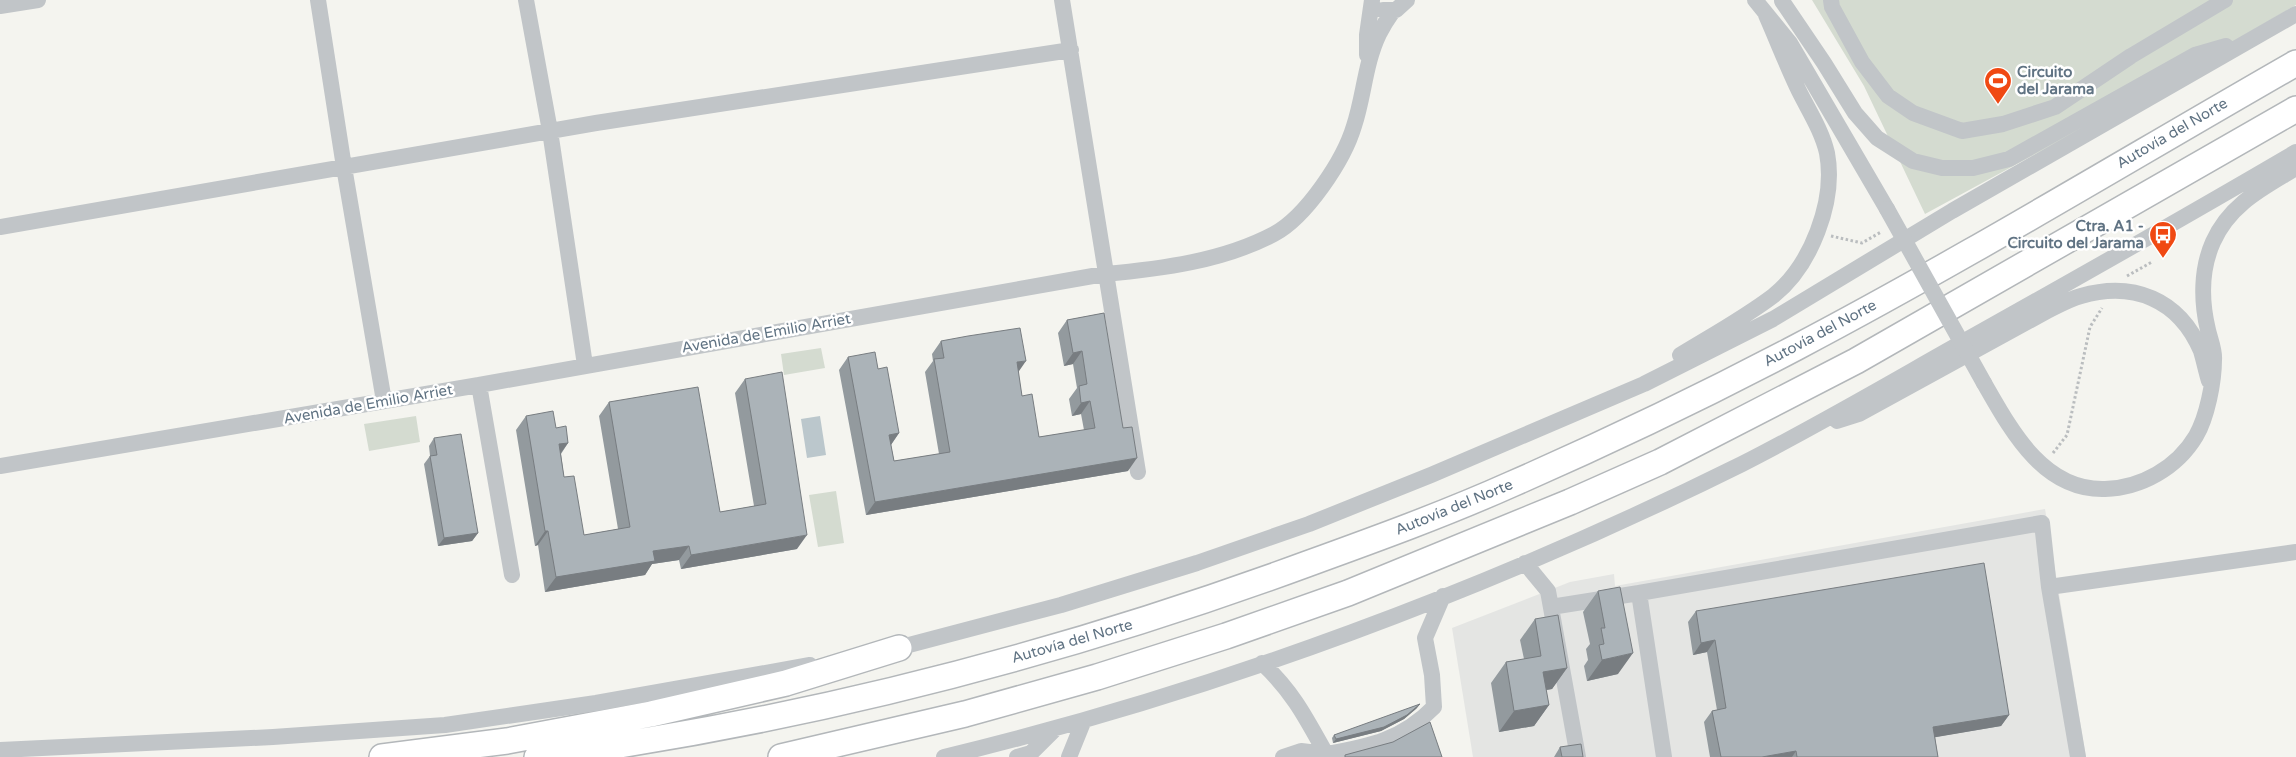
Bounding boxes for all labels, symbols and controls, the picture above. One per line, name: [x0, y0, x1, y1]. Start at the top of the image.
place label: Circuito del Jarama: [2017, 63, 2094, 98]
sports icon: Circuito del Jarama: [1983, 66, 2013, 105]
street label: Autovía del Norte: [2113, 94, 2231, 172]
place label: Ctra. A1 - Circuito del Jarama: [2007, 217, 2144, 252]
bus stop icon: Ctra. A1 - Circuito del Jarama: [2148, 220, 2178, 259]
street label: Autovía del Norte: [1761, 296, 1879, 370]
street label: Avenida de Emilio Arriet: [680, 309, 852, 357]
street label: Avenida de Emilio Arriet: [282, 380, 454, 428]
street label: Autovía del Norte: [1393, 475, 1515, 539]
street label: Autovía del Norte: [1009, 615, 1135, 667]

